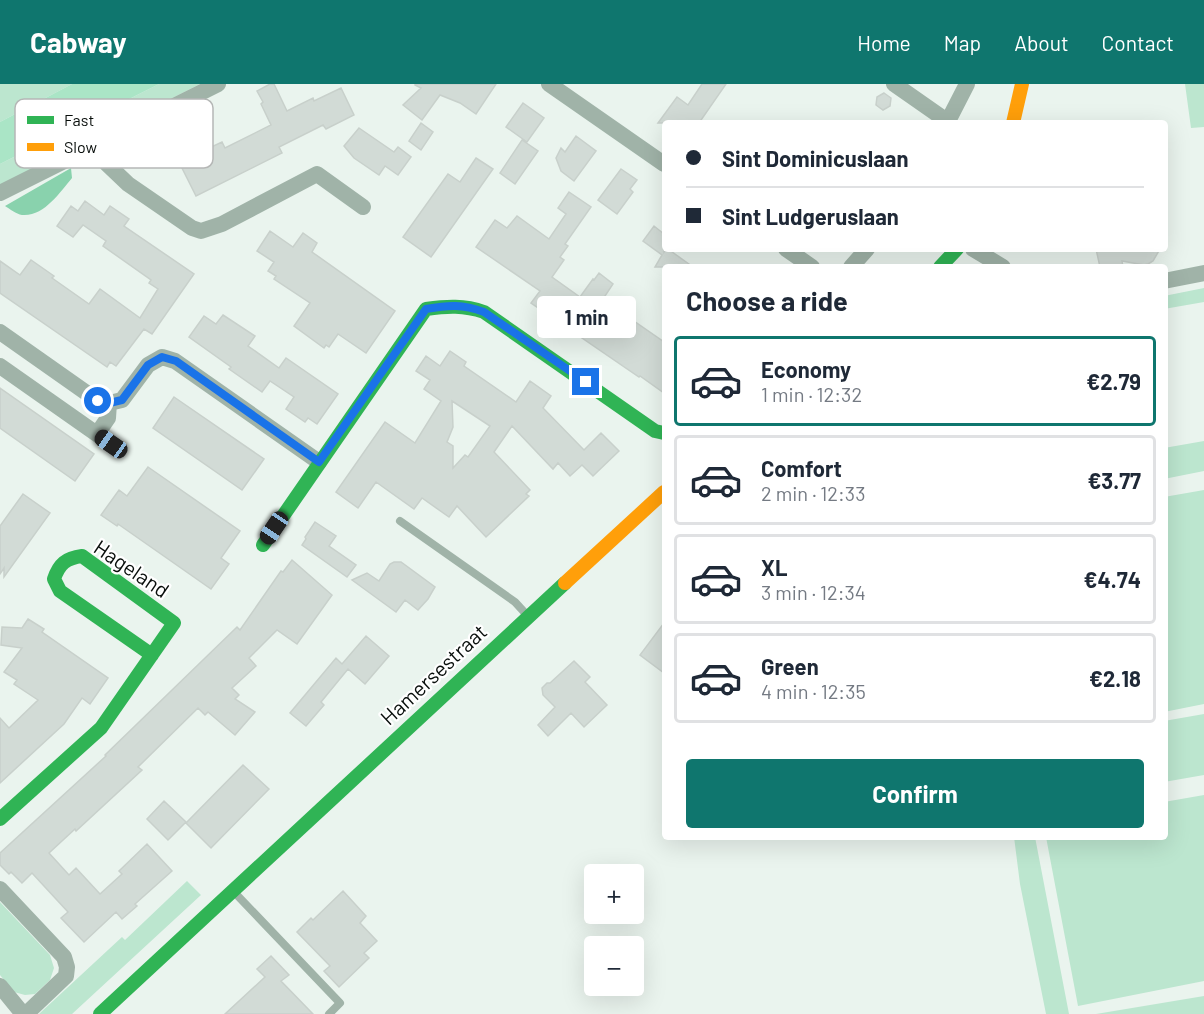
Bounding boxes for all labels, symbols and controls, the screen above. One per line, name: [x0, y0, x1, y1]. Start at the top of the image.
text: Cabway: [30, 25, 127, 59]
text: Home: [857, 30, 911, 55]
text: Map: [944, 30, 981, 55]
text: About: [1014, 30, 1069, 55]
text: Contact: [1102, 30, 1174, 55]
legend: [15, 99, 213, 168]
text: Fast: [64, 110, 94, 129]
text: Slow: [64, 137, 97, 156]
text: Sint Dominicuslaan: [722, 145, 908, 171]
text: Sint Ludgeruslaan: [722, 203, 899, 229]
text: Choose a ride: [686, 284, 848, 316]
callout: 1 min: [536, 295, 636, 337]
text: 1 min: [565, 305, 608, 329]
icon: car: [689, 354, 743, 408]
text: Economy: [761, 356, 851, 382]
route end: [572, 368, 599, 395]
text: €2.79: [1086, 368, 1141, 394]
text: 1 min · 12:32: [761, 382, 862, 406]
route start: [84, 387, 111, 414]
car: [91, 426, 131, 462]
icon: car: [689, 453, 743, 507]
text: Comfort: [761, 455, 842, 481]
text: €3.77: [1087, 467, 1141, 493]
text: 2 min · 12:33: [761, 481, 865, 505]
car: [256, 508, 292, 548]
street label: Hageland: [90, 534, 174, 602]
icon: car: [689, 552, 743, 606]
text: XL: [761, 554, 787, 580]
text: €4.74: [1084, 566, 1141, 592]
text: 3 min · 12:34: [761, 580, 866, 604]
street label: Hamersestraat: [375, 619, 491, 729]
icon: car: [689, 651, 743, 705]
text: Green: [761, 653, 819, 679]
text: €2.18: [1089, 665, 1141, 691]
text: 4 min · 12:35: [761, 679, 866, 703]
button: Confirm: [686, 759, 1144, 828]
map controls: [584, 864, 644, 996]
button: +: [584, 864, 644, 924]
button: −: [584, 936, 644, 996]

